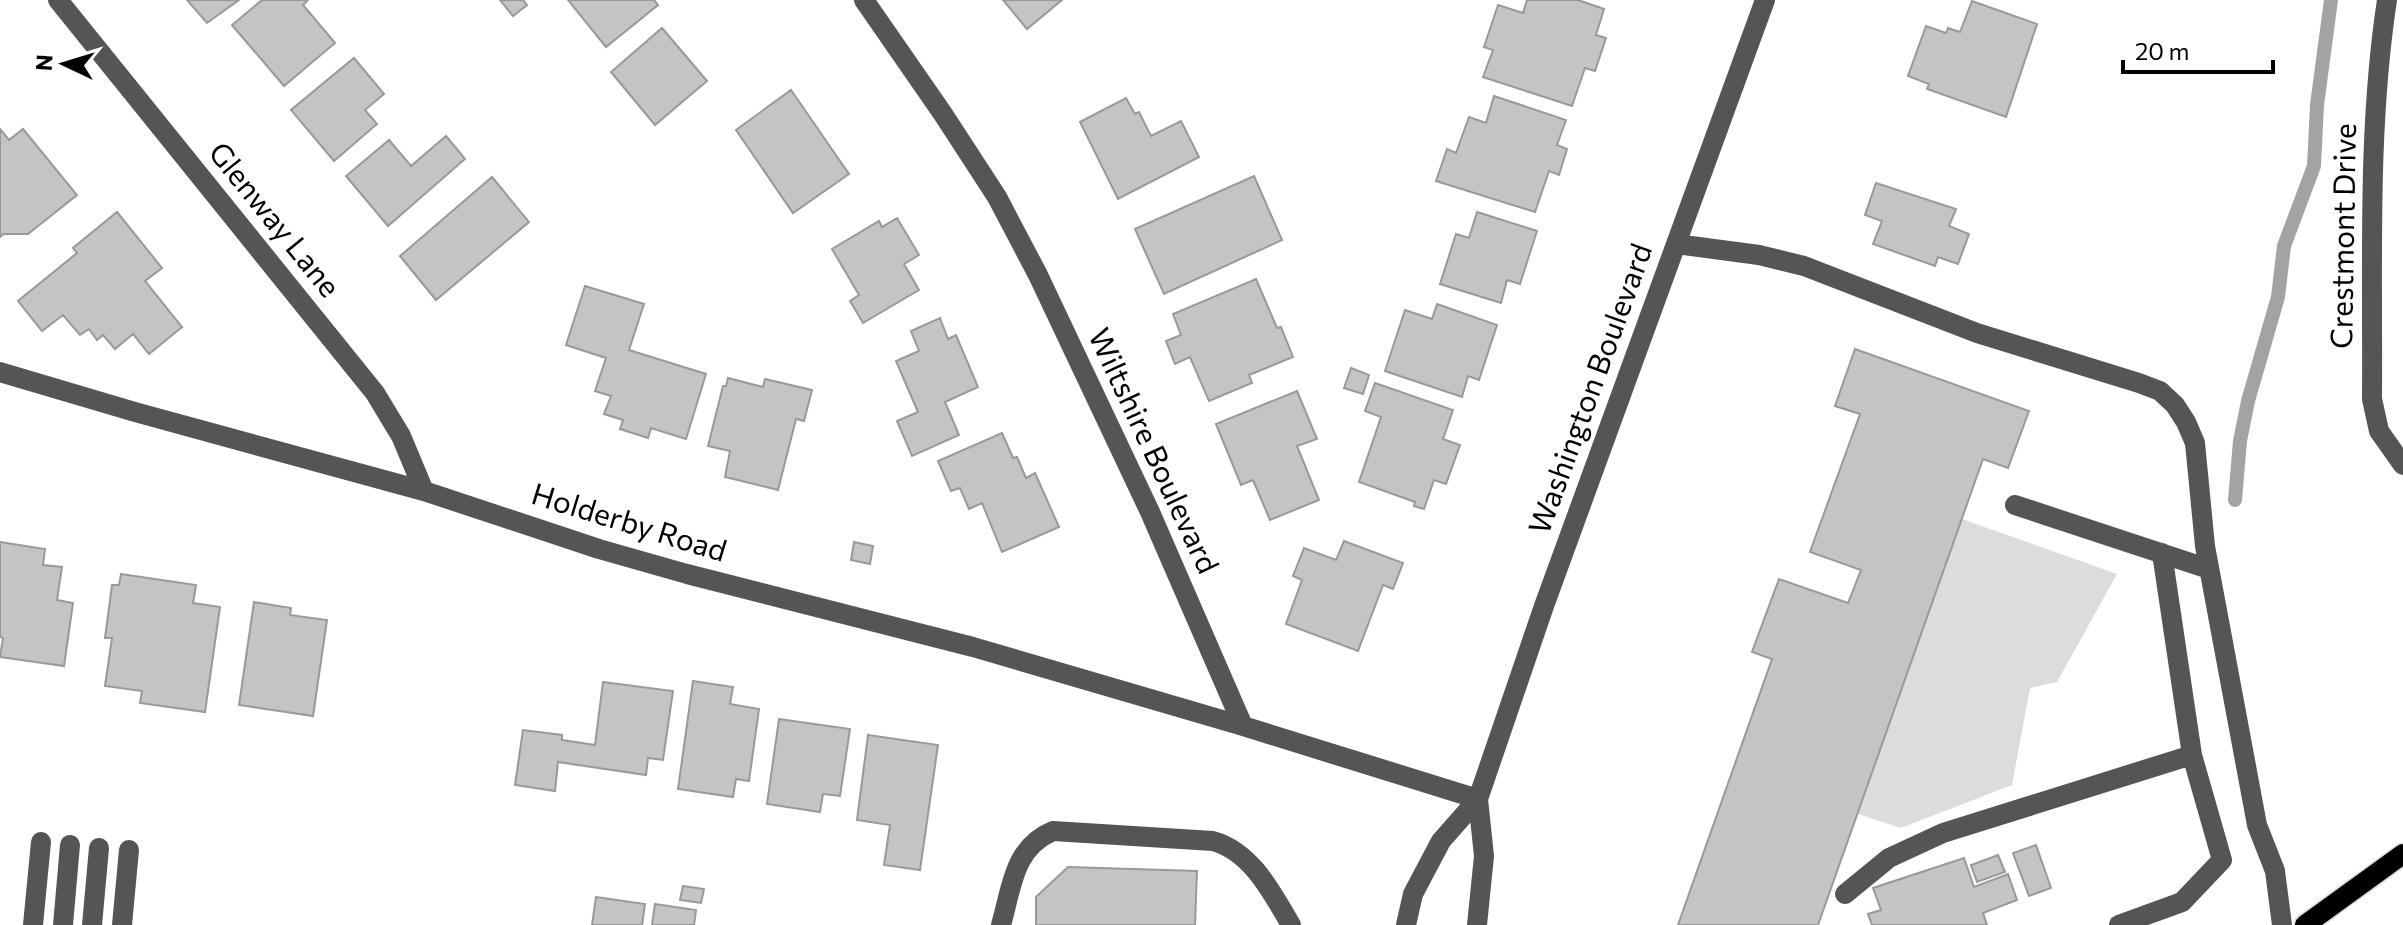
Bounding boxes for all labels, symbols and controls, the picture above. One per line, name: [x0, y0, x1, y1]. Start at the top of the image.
north arrow: [24, 24, 104, 104]
scale bar: [2123, 24, 2273, 74]
text: 20 m: [2135, 36, 2189, 65]
text: N: [30, 53, 58, 72]
street label: Crestmont Drive: [2321, 123, 2362, 349]
street label: Glenway Lane: [202, 134, 350, 303]
street label: Washington Boulevard: [1519, 238, 1658, 538]
street label: Wiltshire Boulevard: [1082, 321, 1228, 579]
street label: Holderby Road: [528, 473, 732, 568]

